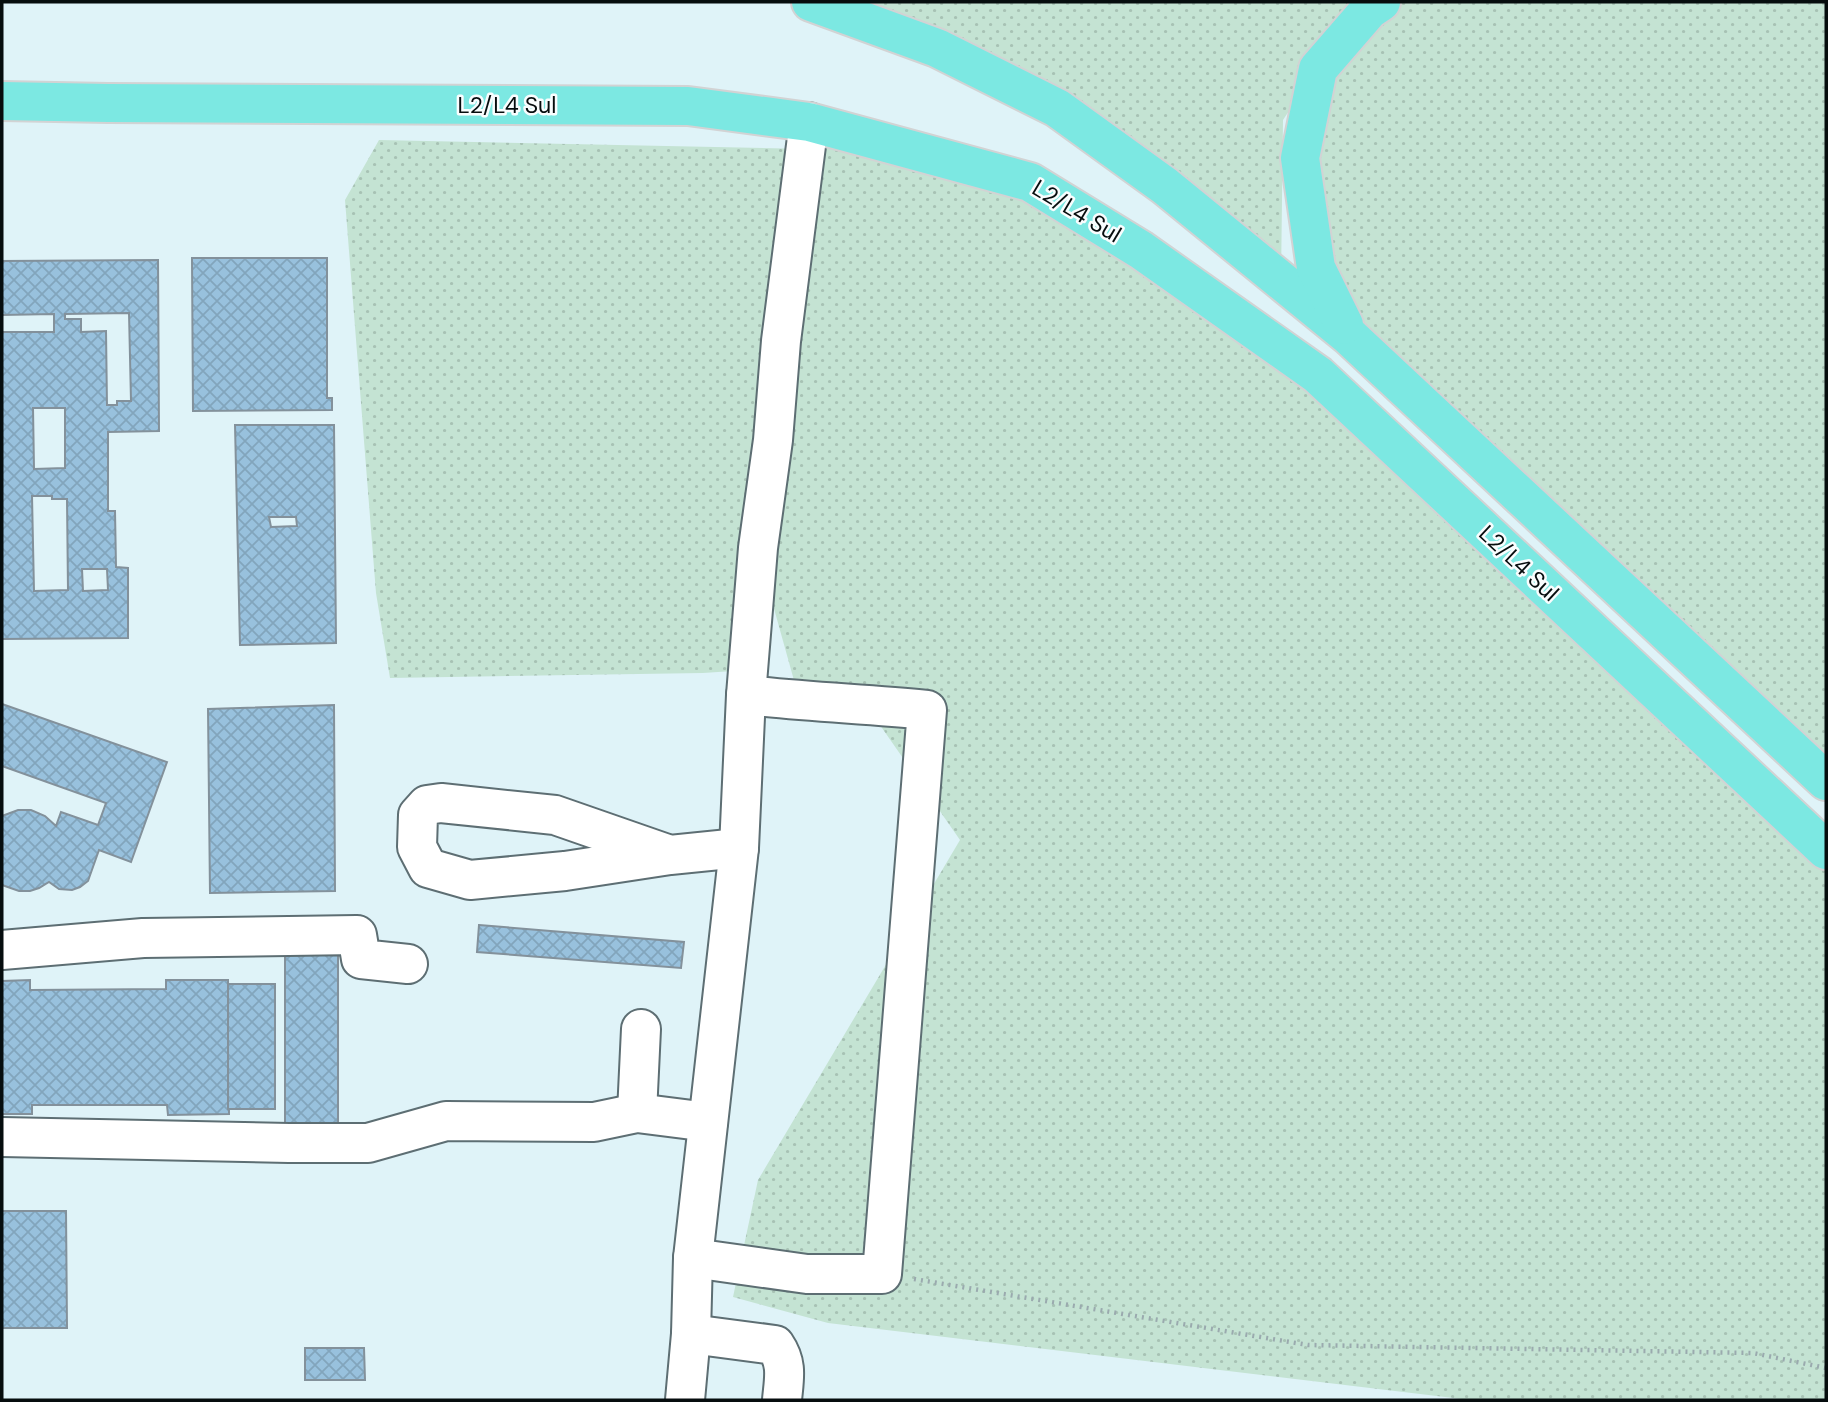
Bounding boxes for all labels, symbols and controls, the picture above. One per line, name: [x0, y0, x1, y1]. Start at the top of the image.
street label: L2/L4 Sul: [458, 90, 556, 120]
street label: L2/L4 Sul: [1027, 173, 1127, 249]
street label: L2/L4 Sul: [1473, 518, 1565, 608]

